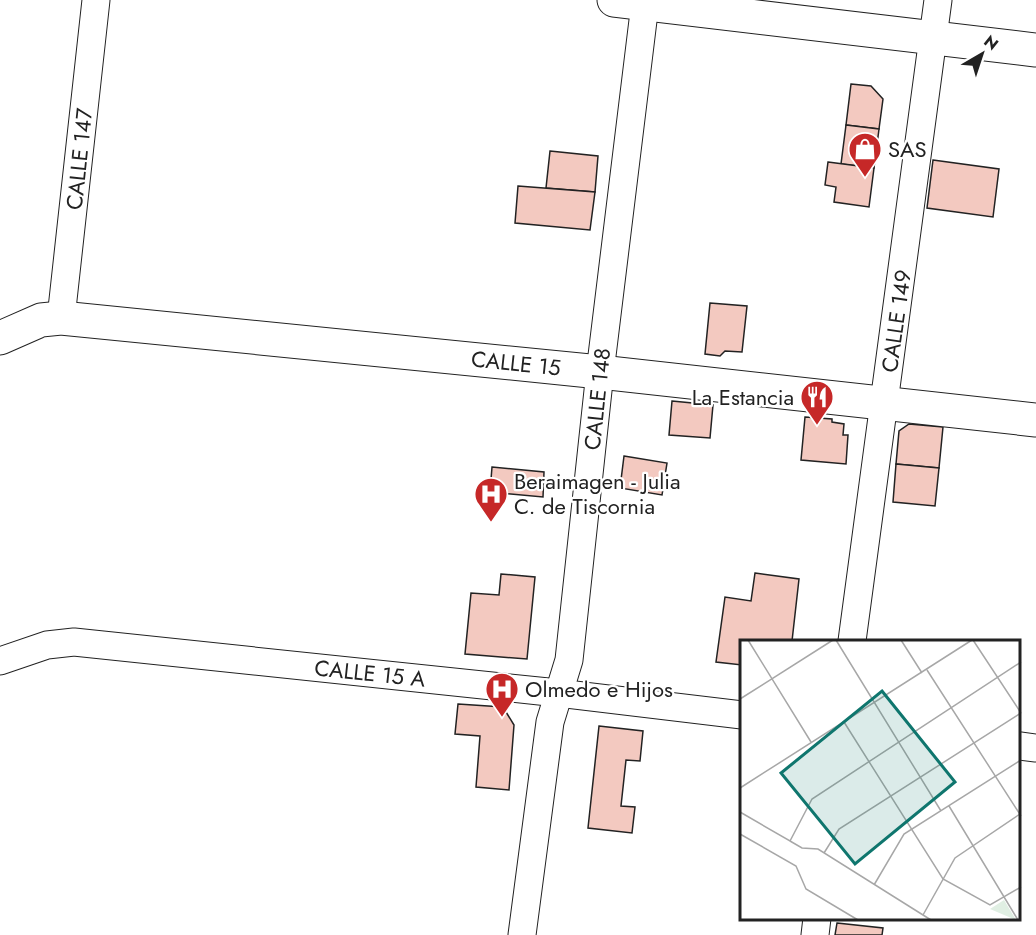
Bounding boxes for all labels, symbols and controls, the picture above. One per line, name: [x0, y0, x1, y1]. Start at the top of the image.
north arrow: [952, 24, 1012, 84]
text: N: [979, 30, 1003, 56]
street label: CALLE 147: [58, 106, 100, 211]
shop icon: SAS: [847, 131, 883, 178]
place label: SAS: [888, 133, 927, 165]
street label: CALLE 149: [873, 268, 919, 374]
street label: CALLE 15: [470, 342, 562, 384]
street label: CALLE 148: [576, 346, 618, 452]
restaurant icon: La Estancia: [799, 379, 835, 426]
place label: La Estancia: [692, 381, 794, 413]
place label: Beraimagen - Julia C. de Tiscornia: [514, 465, 681, 522]
hospital icon: Beraimagen - Julia C. de Tiscornia: [473, 476, 509, 523]
inset map: [740, 640, 1021, 920]
street label: CALLE 15 A: [313, 651, 427, 695]
hospital icon: Olmedo e Hijos: [484, 671, 520, 718]
place label: Olmedo e Hijos: [525, 673, 673, 705]

